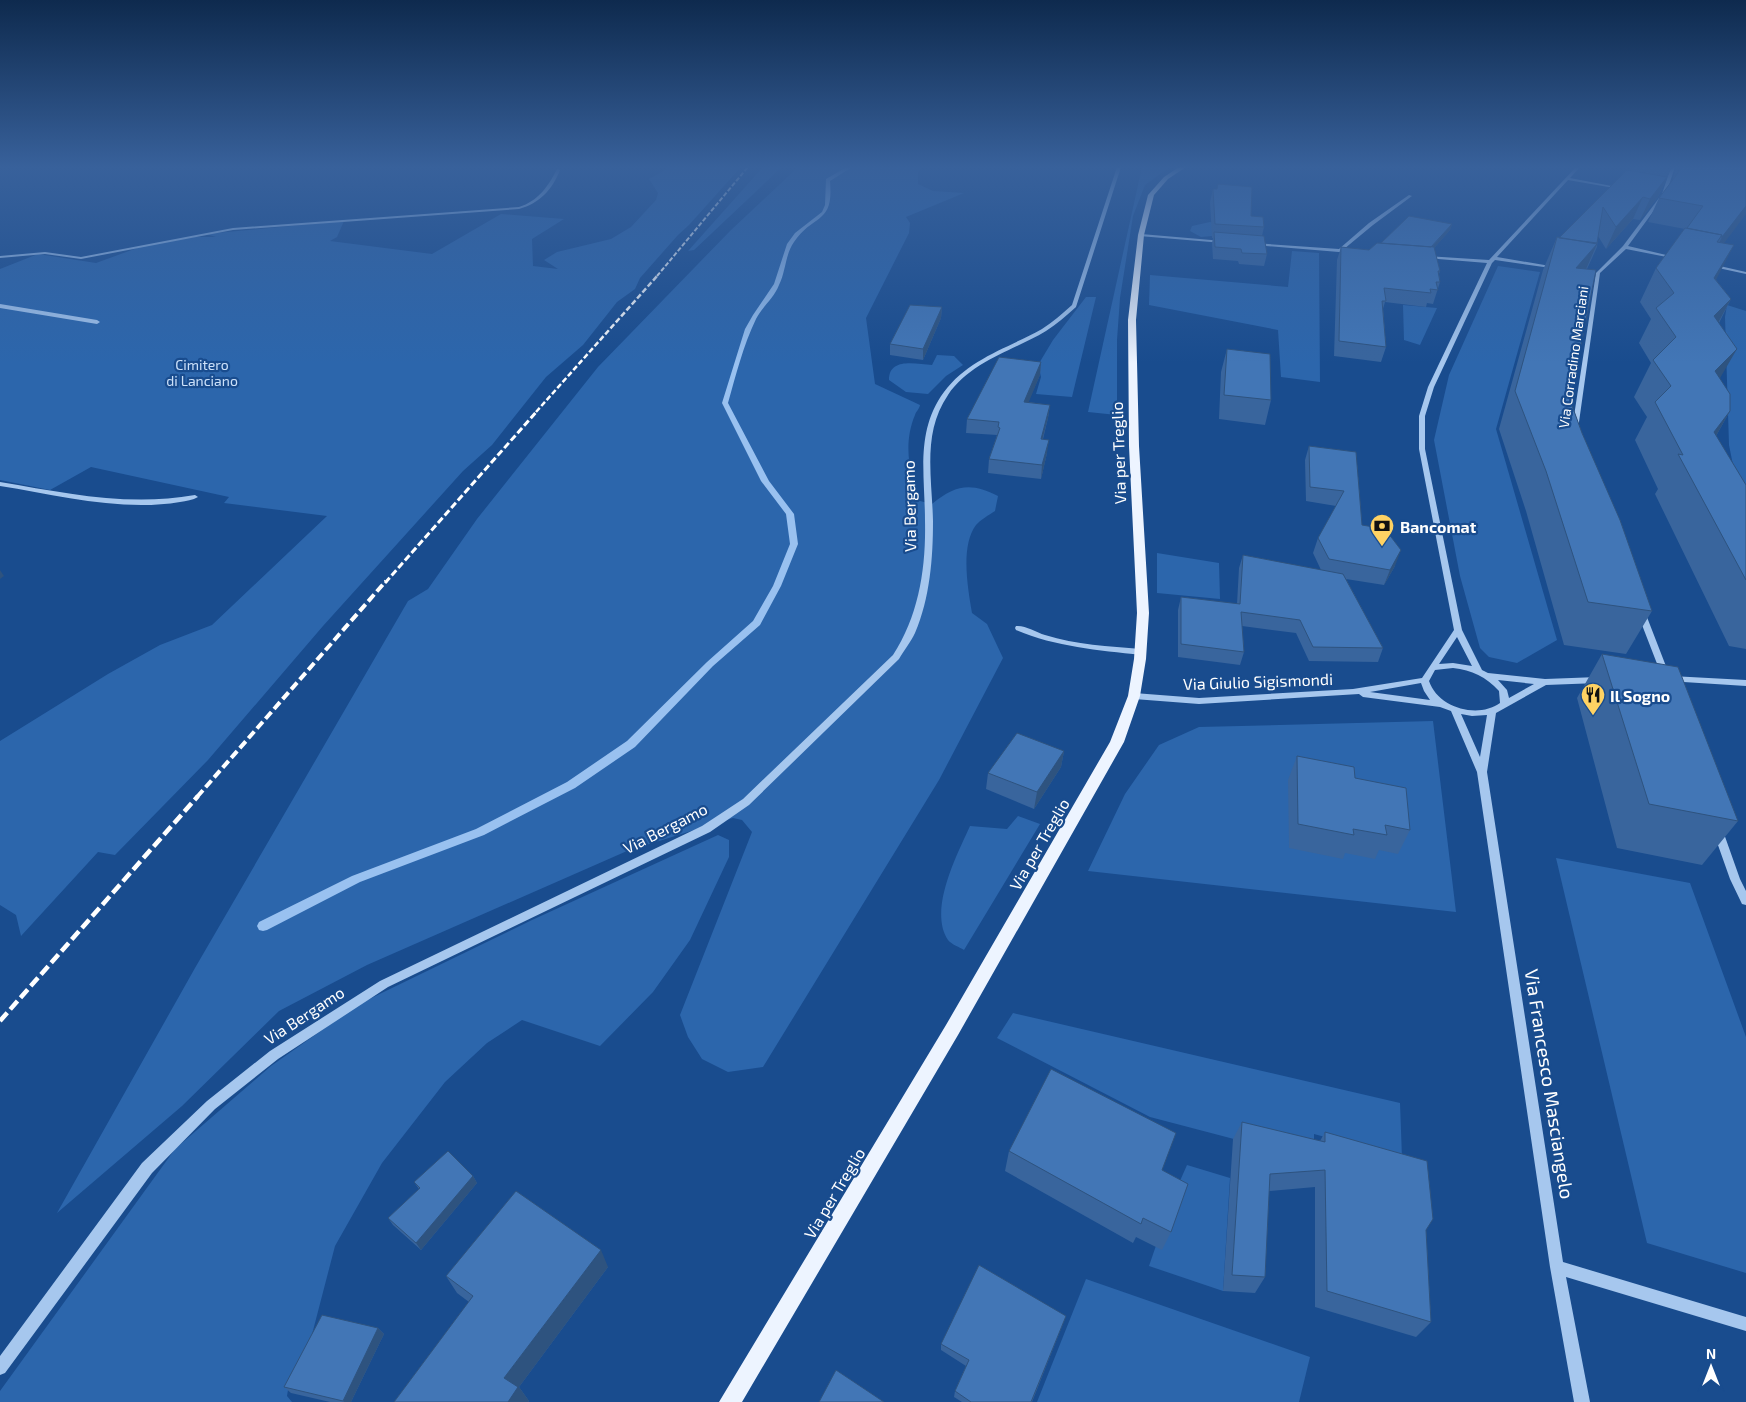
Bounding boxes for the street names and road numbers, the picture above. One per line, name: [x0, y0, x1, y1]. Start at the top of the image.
street label: Via Corradino Marciani: [1555, 285, 1591, 429]
street label: Via per Treglio: [1107, 401, 1129, 505]
street label: Via Bergamo: [899, 460, 919, 552]
street label: Via Giulio Sigismondi: [1183, 669, 1333, 693]
street label: Via per Treglio: [1005, 795, 1073, 893]
street label: Via Bergamo: [620, 799, 710, 857]
street label: Via Francesco Masciangelo: [1520, 967, 1580, 1201]
street label: Via Bergamo: [260, 982, 348, 1048]
street label: Via per Treglio: [799, 1144, 869, 1242]

